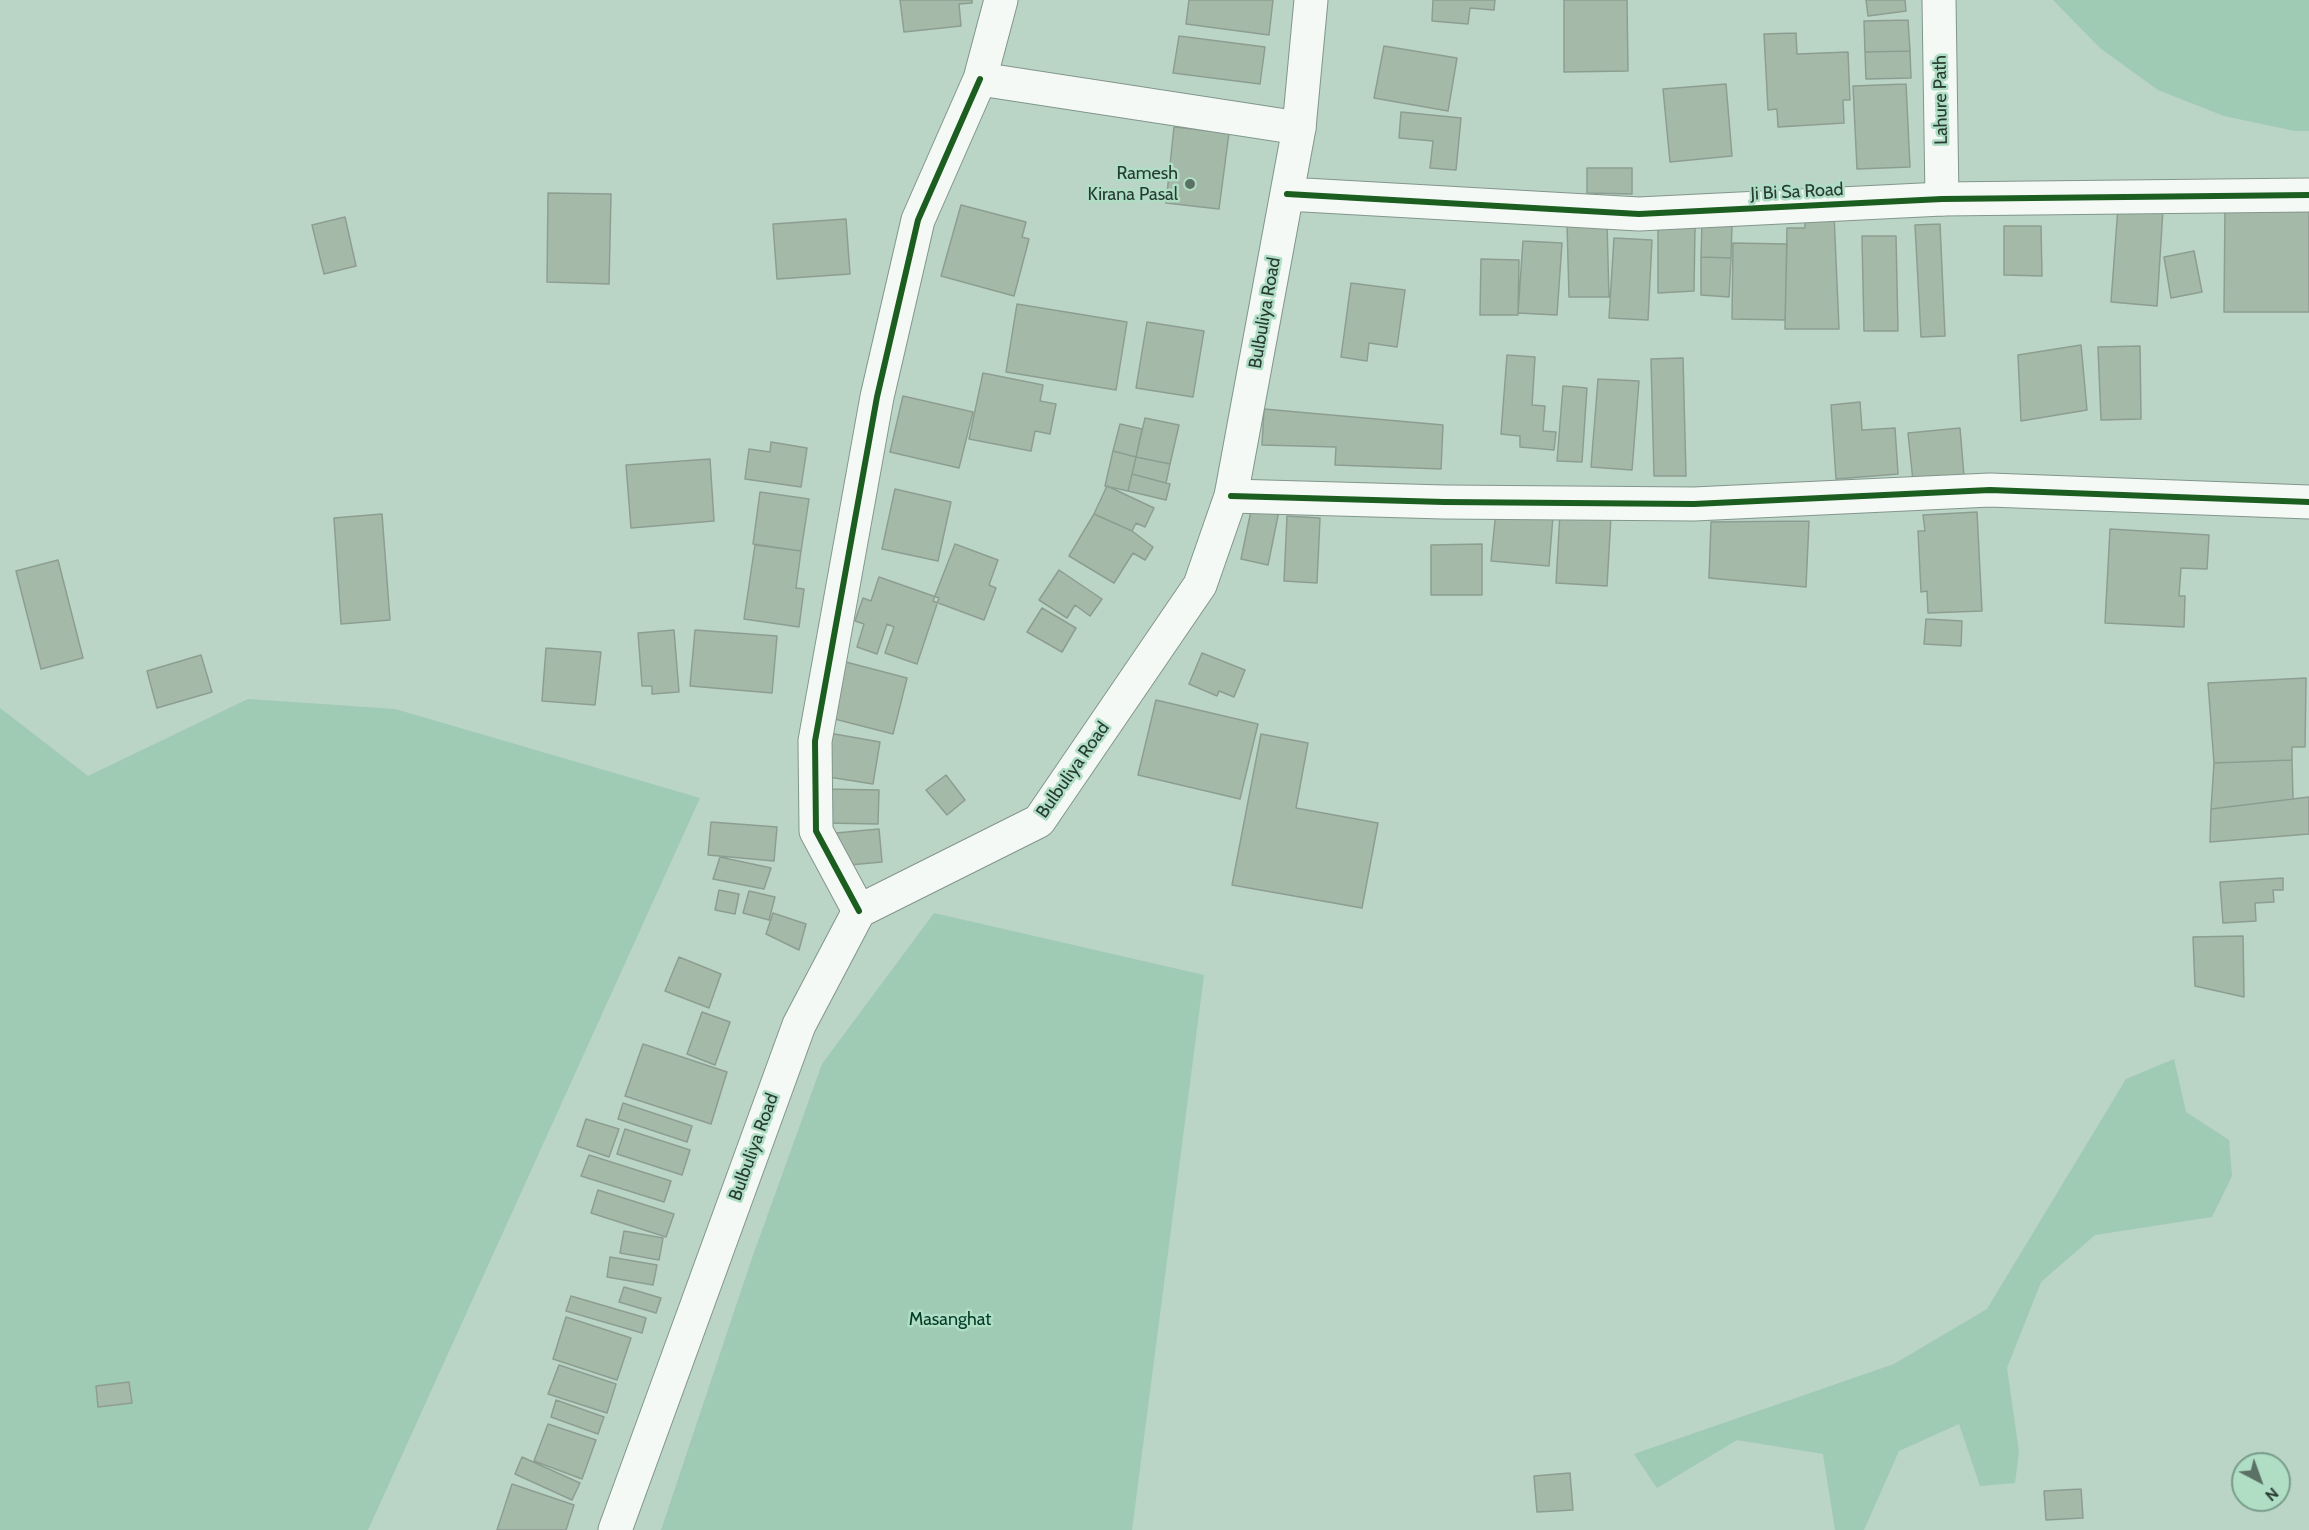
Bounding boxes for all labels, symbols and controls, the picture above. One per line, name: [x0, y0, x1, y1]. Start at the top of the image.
street label: Lahure Path: [1929, 55, 1953, 145]
place label: Ramesh Kirana Pasal: [1088, 163, 1178, 206]
marker: Ramesh Kirana Pasal: [1183, 177, 1197, 191]
street label: Ji Bi Sa Road: [1750, 179, 1844, 205]
street label: Bulbuliya Road: [1245, 256, 1285, 370]
street label: Bulbuliya Road: [1032, 718, 1114, 822]
street label: Bulbuliya Road: [725, 1090, 783, 1204]
park label: Masanghat: [909, 1309, 991, 1331]
north arrow: [2231, 1452, 2291, 1512]
text: N: [2261, 1484, 2282, 1505]

